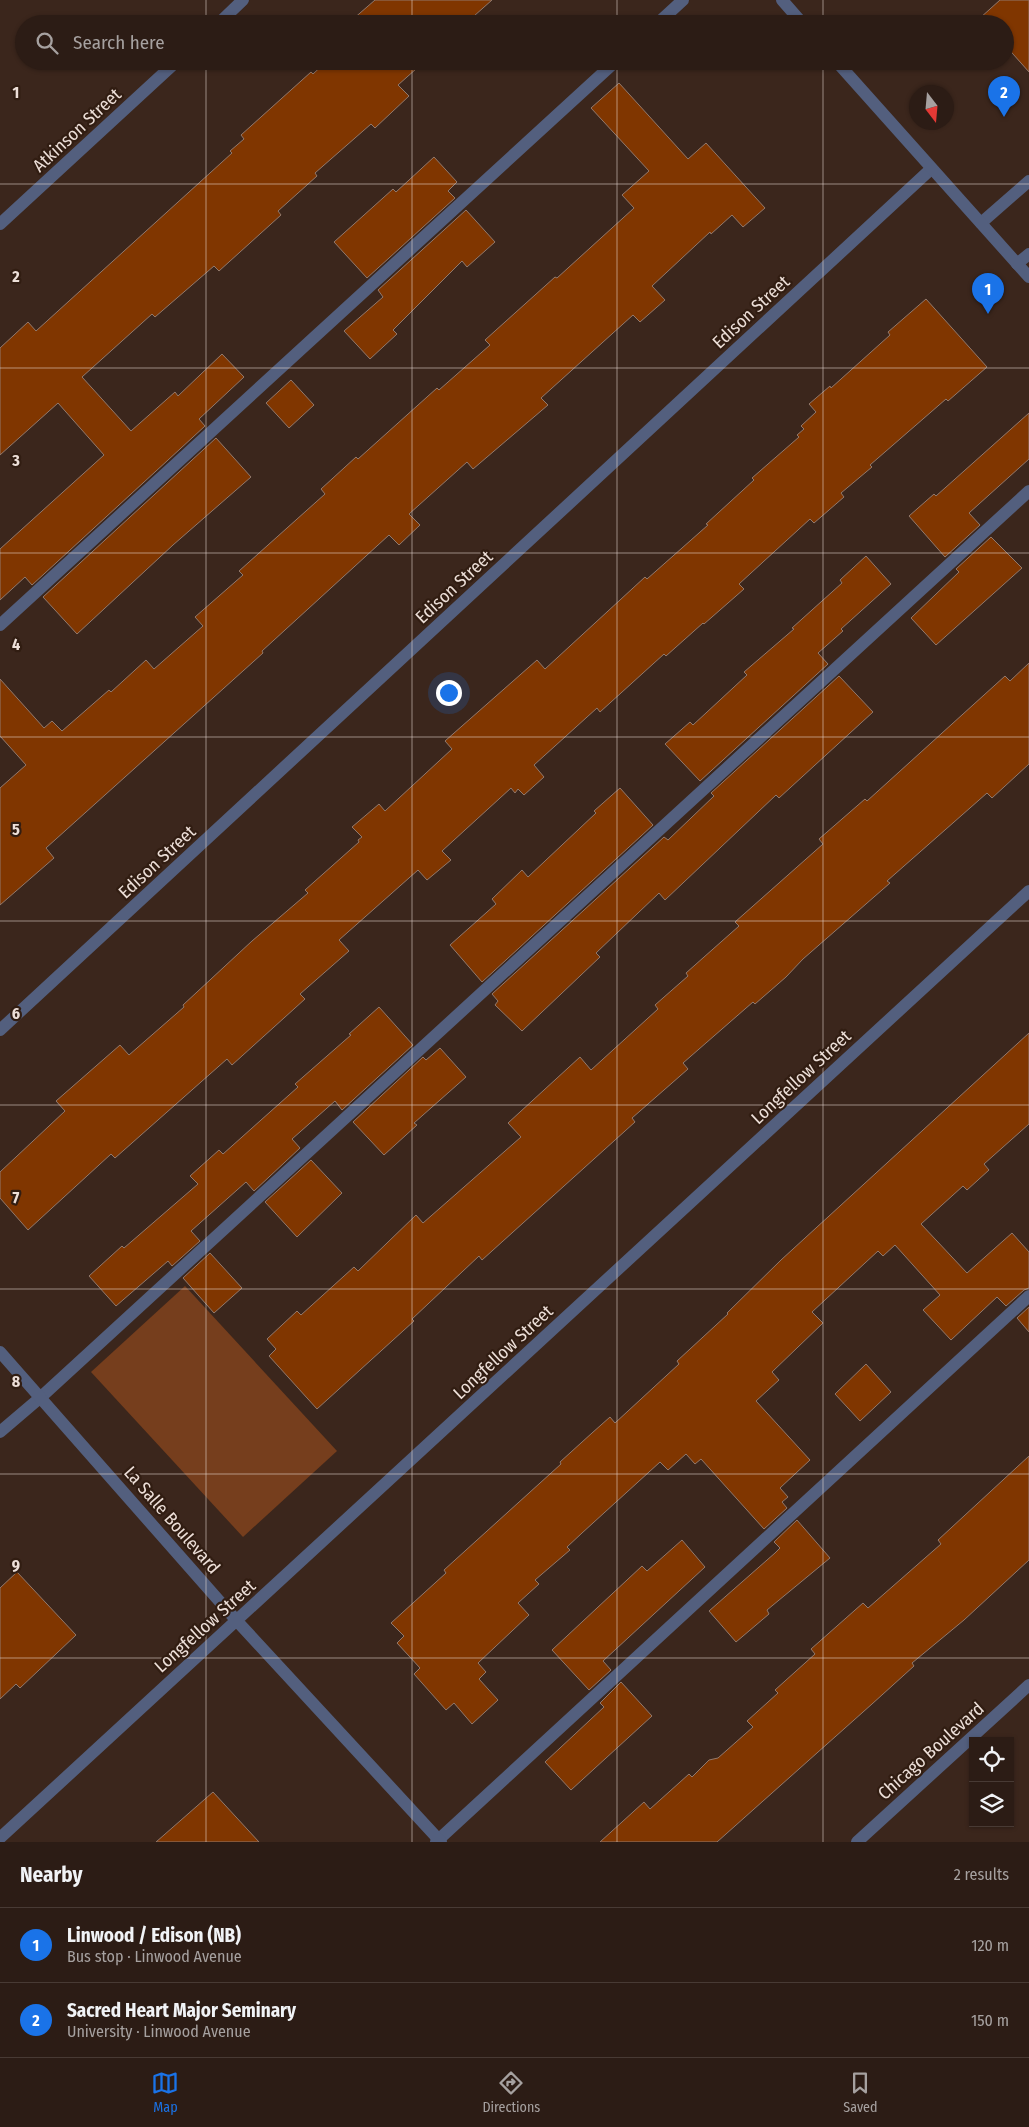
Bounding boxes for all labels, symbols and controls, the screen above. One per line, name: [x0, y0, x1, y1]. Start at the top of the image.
search box: [15, 15, 1014, 70]
icon: search: [33, 29, 61, 57]
text: Search here: [73, 31, 165, 54]
pin: 2: [988, 76, 1020, 117]
text: 1: [13, 83, 19, 102]
street label: Atkinson Street: [28, 83, 126, 177]
north arrow: [909, 85, 954, 130]
text: 2: [11, 267, 20, 286]
street label: Edison Street: [708, 271, 794, 353]
pin: 1: [972, 273, 1004, 314]
text: 3: [11, 451, 20, 470]
street label: Edison Street: [411, 546, 497, 628]
text: 4: [12, 635, 20, 654]
your location: [436, 680, 462, 706]
text: 5: [12, 820, 20, 839]
street label: Edison Street: [114, 821, 200, 903]
text: 6: [12, 1004, 20, 1023]
street label: Longfellow Street: [747, 1025, 856, 1129]
text: 7: [13, 1188, 20, 1207]
street label: Longfellow Street: [449, 1300, 558, 1404]
text: 8: [12, 1372, 21, 1391]
street label: La Salle Boulevard: [119, 1462, 225, 1578]
text: 9: [12, 1556, 20, 1575]
street label: Longfellow Street: [150, 1575, 260, 1677]
street label: Chicago Boulevard: [873, 1698, 989, 1804]
map controls: [969, 1737, 1014, 1827]
button: locate: [969, 1737, 1014, 1782]
button: layers: [969, 1782, 1014, 1827]
text: Nearby: [20, 1862, 82, 1888]
text: 2 results: [954, 1865, 1009, 1884]
text: Linwood / Edison (NB): [67, 1924, 241, 1947]
text: 1: [33, 1936, 39, 1955]
text: 120 m: [971, 1936, 1009, 1955]
text: Bus stop · Linwood Avenue: [67, 1947, 242, 1966]
text: Sacred Heart Major Seminary: [67, 1999, 296, 2022]
text: 2: [32, 2011, 40, 2030]
text: 150 m: [971, 2011, 1009, 2030]
text: University · Linwood Avenue: [67, 2022, 251, 2041]
tab: Map: [151, 2069, 179, 2116]
tab: Directions: [482, 2069, 540, 2116]
tab: Saved: [843, 2069, 878, 2116]

